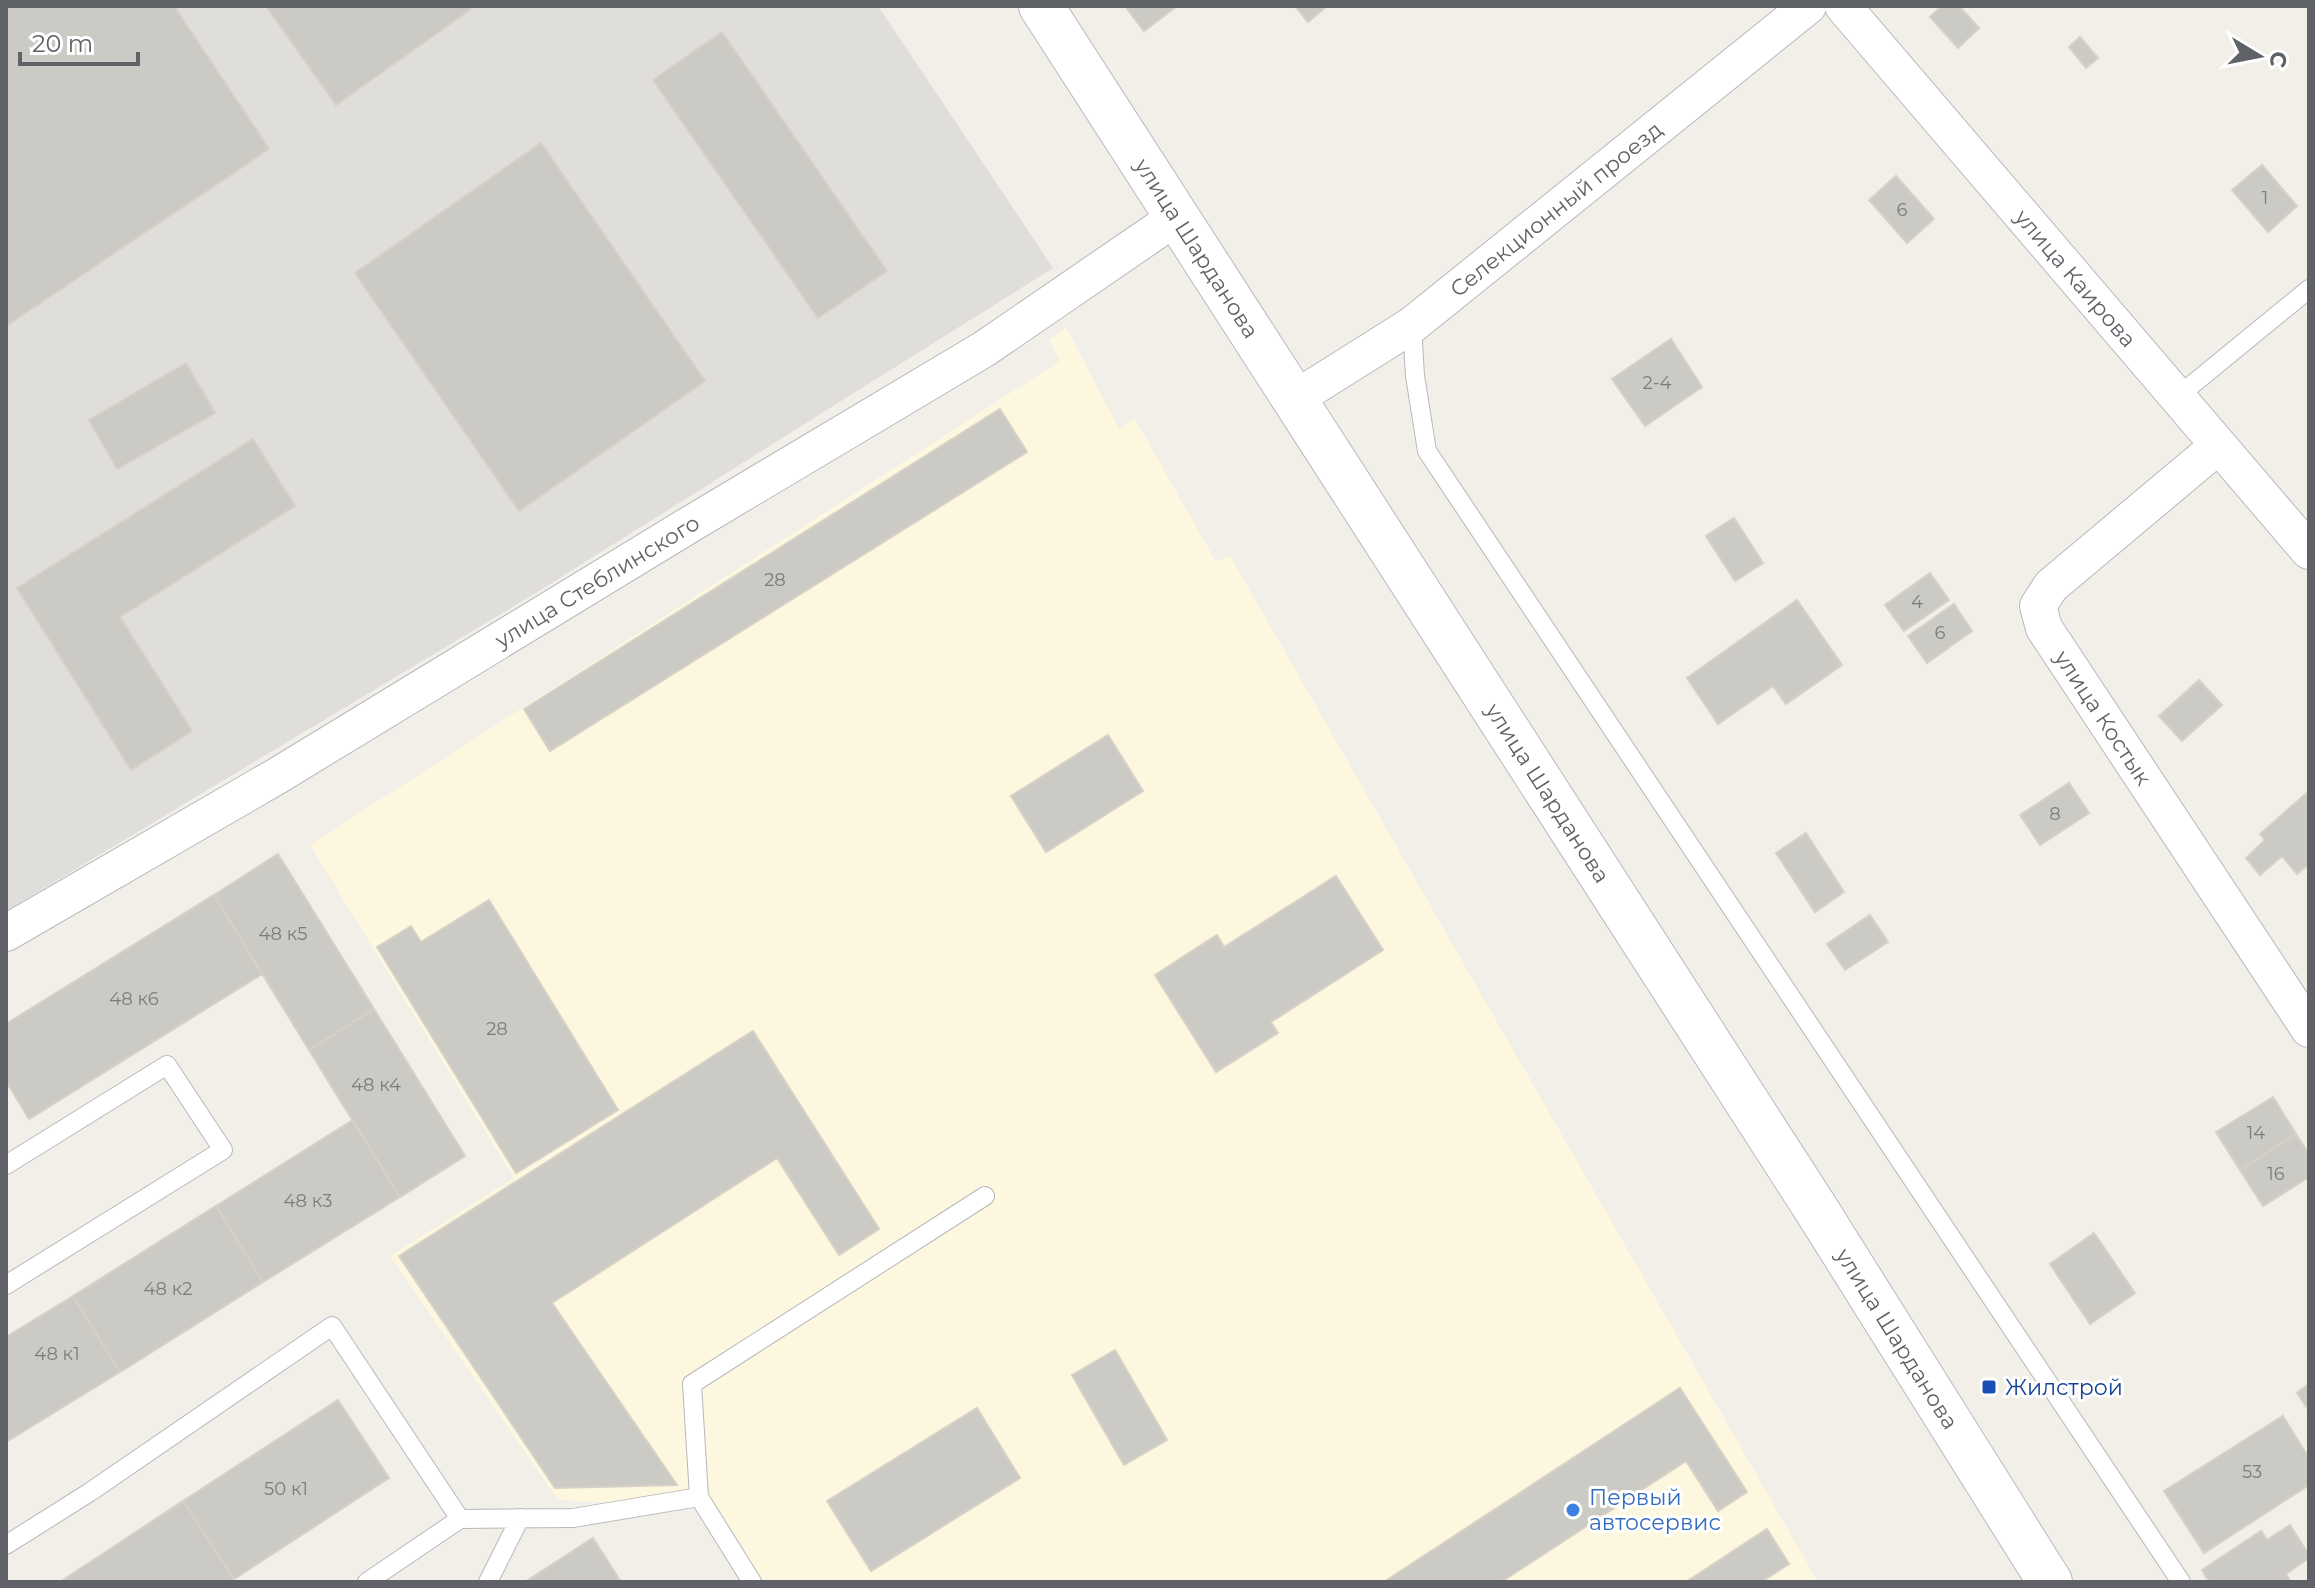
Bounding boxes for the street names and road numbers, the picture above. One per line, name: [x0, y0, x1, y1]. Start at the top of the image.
street label: Селекционный проезд: [1445, 116, 1668, 303]
street label: улица Шарданова: [1128, 153, 1264, 343]
street label: улица Каирова: [2008, 203, 2142, 353]
street label: улица Стеблинского: [489, 509, 705, 654]
street label: улица Костык: [2048, 645, 2157, 791]
street label: улица Шарданова: [1479, 697, 1615, 888]
street label: улица Шарданова: [1829, 1242, 1964, 1434]

